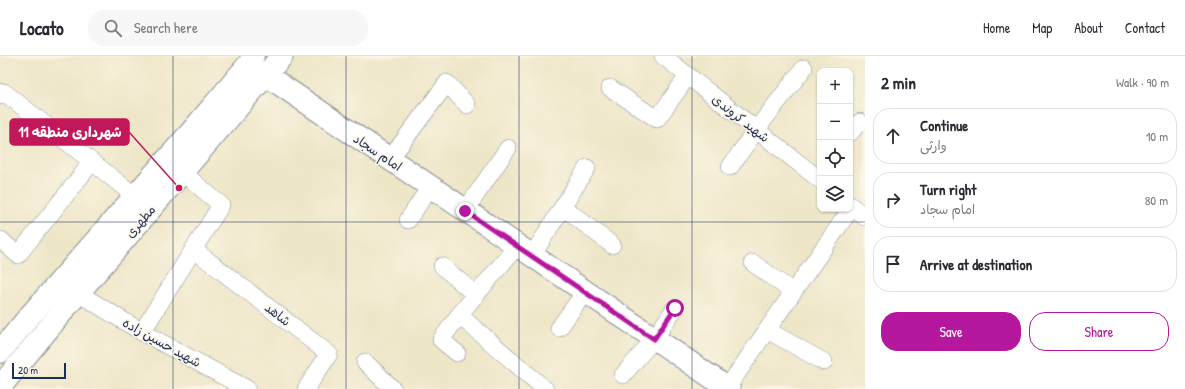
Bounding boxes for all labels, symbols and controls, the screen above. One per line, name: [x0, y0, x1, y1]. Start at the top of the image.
search box: [88, 10, 368, 46]
text: Locato: [20, 15, 64, 41]
icon: search: [102, 17, 124, 39]
text: Search here: [134, 17, 198, 38]
text: Home: [983, 18, 1010, 37]
text: Map: [1032, 18, 1052, 37]
text: About: [1074, 18, 1103, 37]
text: Contact: [1125, 18, 1165, 37]
map controls: [817, 68, 853, 212]
button: +: [817, 68, 853, 104]
text: 2 min: [881, 71, 916, 94]
text: Walk · 90 m: [1116, 73, 1169, 91]
street label: شهید کروندی: [708, 90, 774, 146]
button: −: [817, 104, 853, 140]
text: Continue: [920, 115, 968, 136]
callout: شهرداری منطقه 11: [10, 119, 129, 145]
text: شهرداری منطقه 11: [18, 122, 122, 141]
icon: ahead: [882, 125, 904, 147]
text: 10 m: [1146, 127, 1168, 145]
street label: امام سجاد: [349, 129, 406, 177]
text: وارثی: [920, 136, 947, 154]
button: locate: [817, 140, 853, 176]
button: layers: [817, 176, 853, 212]
text: Turn right: [920, 179, 976, 200]
icon: right: [882, 189, 904, 211]
text: 80 m: [1145, 191, 1168, 209]
text: امام سجاد: [920, 200, 975, 218]
street label: مطهری: [121, 201, 159, 241]
route end: [456, 202, 474, 220]
icon: arrive: [882, 253, 904, 275]
text: Arrive at destination: [920, 254, 1032, 275]
street label: شاهد: [261, 298, 295, 330]
route start: [666, 299, 684, 317]
button: Save: [881, 312, 1021, 351]
button: Share: [1029, 312, 1169, 351]
street label: شهید حسین زاده: [119, 313, 205, 371]
scale bar: [12, 361, 66, 380]
text: 20 m: [18, 363, 38, 377]

